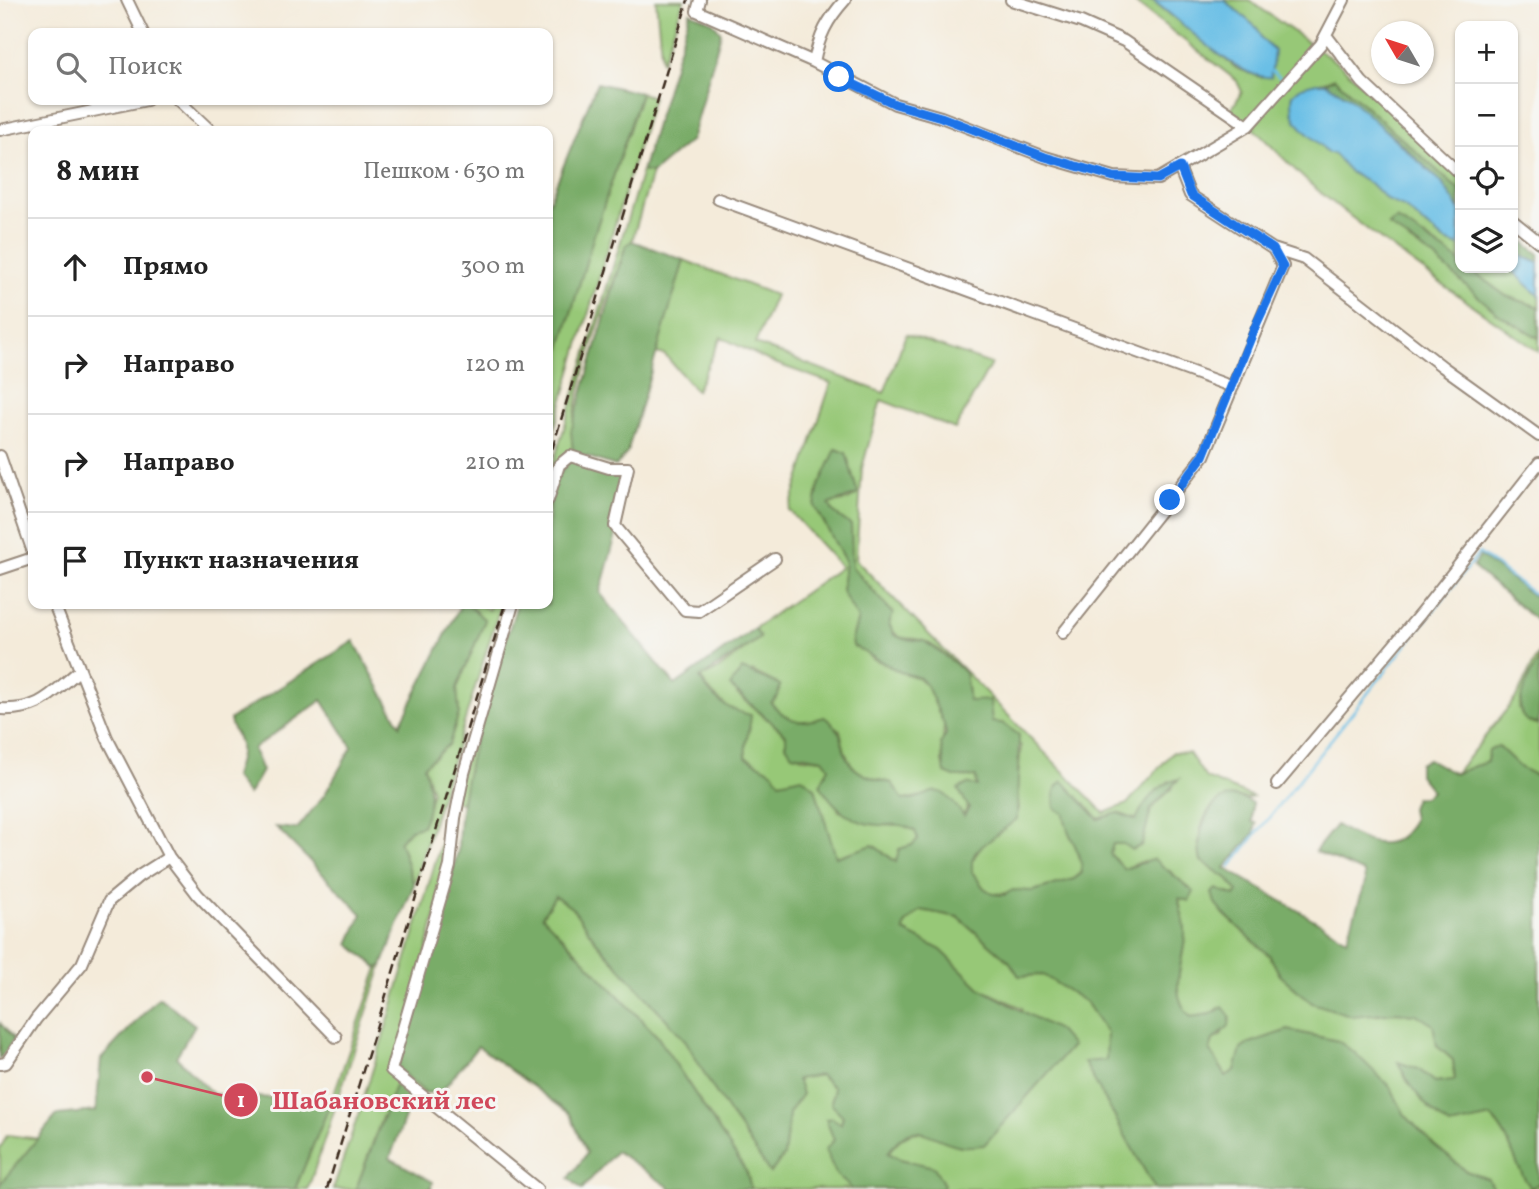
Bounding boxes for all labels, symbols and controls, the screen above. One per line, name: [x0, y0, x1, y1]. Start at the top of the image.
north arrow: [1371, 21, 1434, 84]
map controls: [1455, 21, 1518, 273]
button: +: [1455, 21, 1518, 84]
search box: [28, 28, 553, 105]
icon: search: [52, 48, 90, 86]
text: Поиск: [108, 49, 182, 85]
route start: [823, 61, 854, 92]
button: −: [1455, 84, 1518, 147]
button: locate: [1455, 147, 1518, 210]
text: 8 мин: [56, 151, 140, 193]
text: Пешком · 630 m: [363, 156, 525, 188]
button: layers: [1455, 210, 1518, 273]
icon: ahead: [56, 248, 94, 286]
text: Прямо: [123, 249, 208, 285]
text: 300 m: [461, 251, 525, 283]
icon: right: [56, 346, 94, 384]
text: Направо: [123, 347, 235, 383]
text: 120 m: [465, 349, 525, 381]
icon: right: [56, 444, 94, 482]
text: Направо: [123, 445, 235, 481]
text: 210 m: [465, 447, 525, 479]
route end: [1154, 484, 1185, 515]
icon: arrive: [56, 542, 94, 580]
text: Пункт назначения: [123, 543, 359, 579]
callout: Шабановский лес: [223, 1076, 510, 1123]
text: Шабановский лес: [272, 1084, 496, 1120]
text: 1: [237, 1087, 245, 1116]

